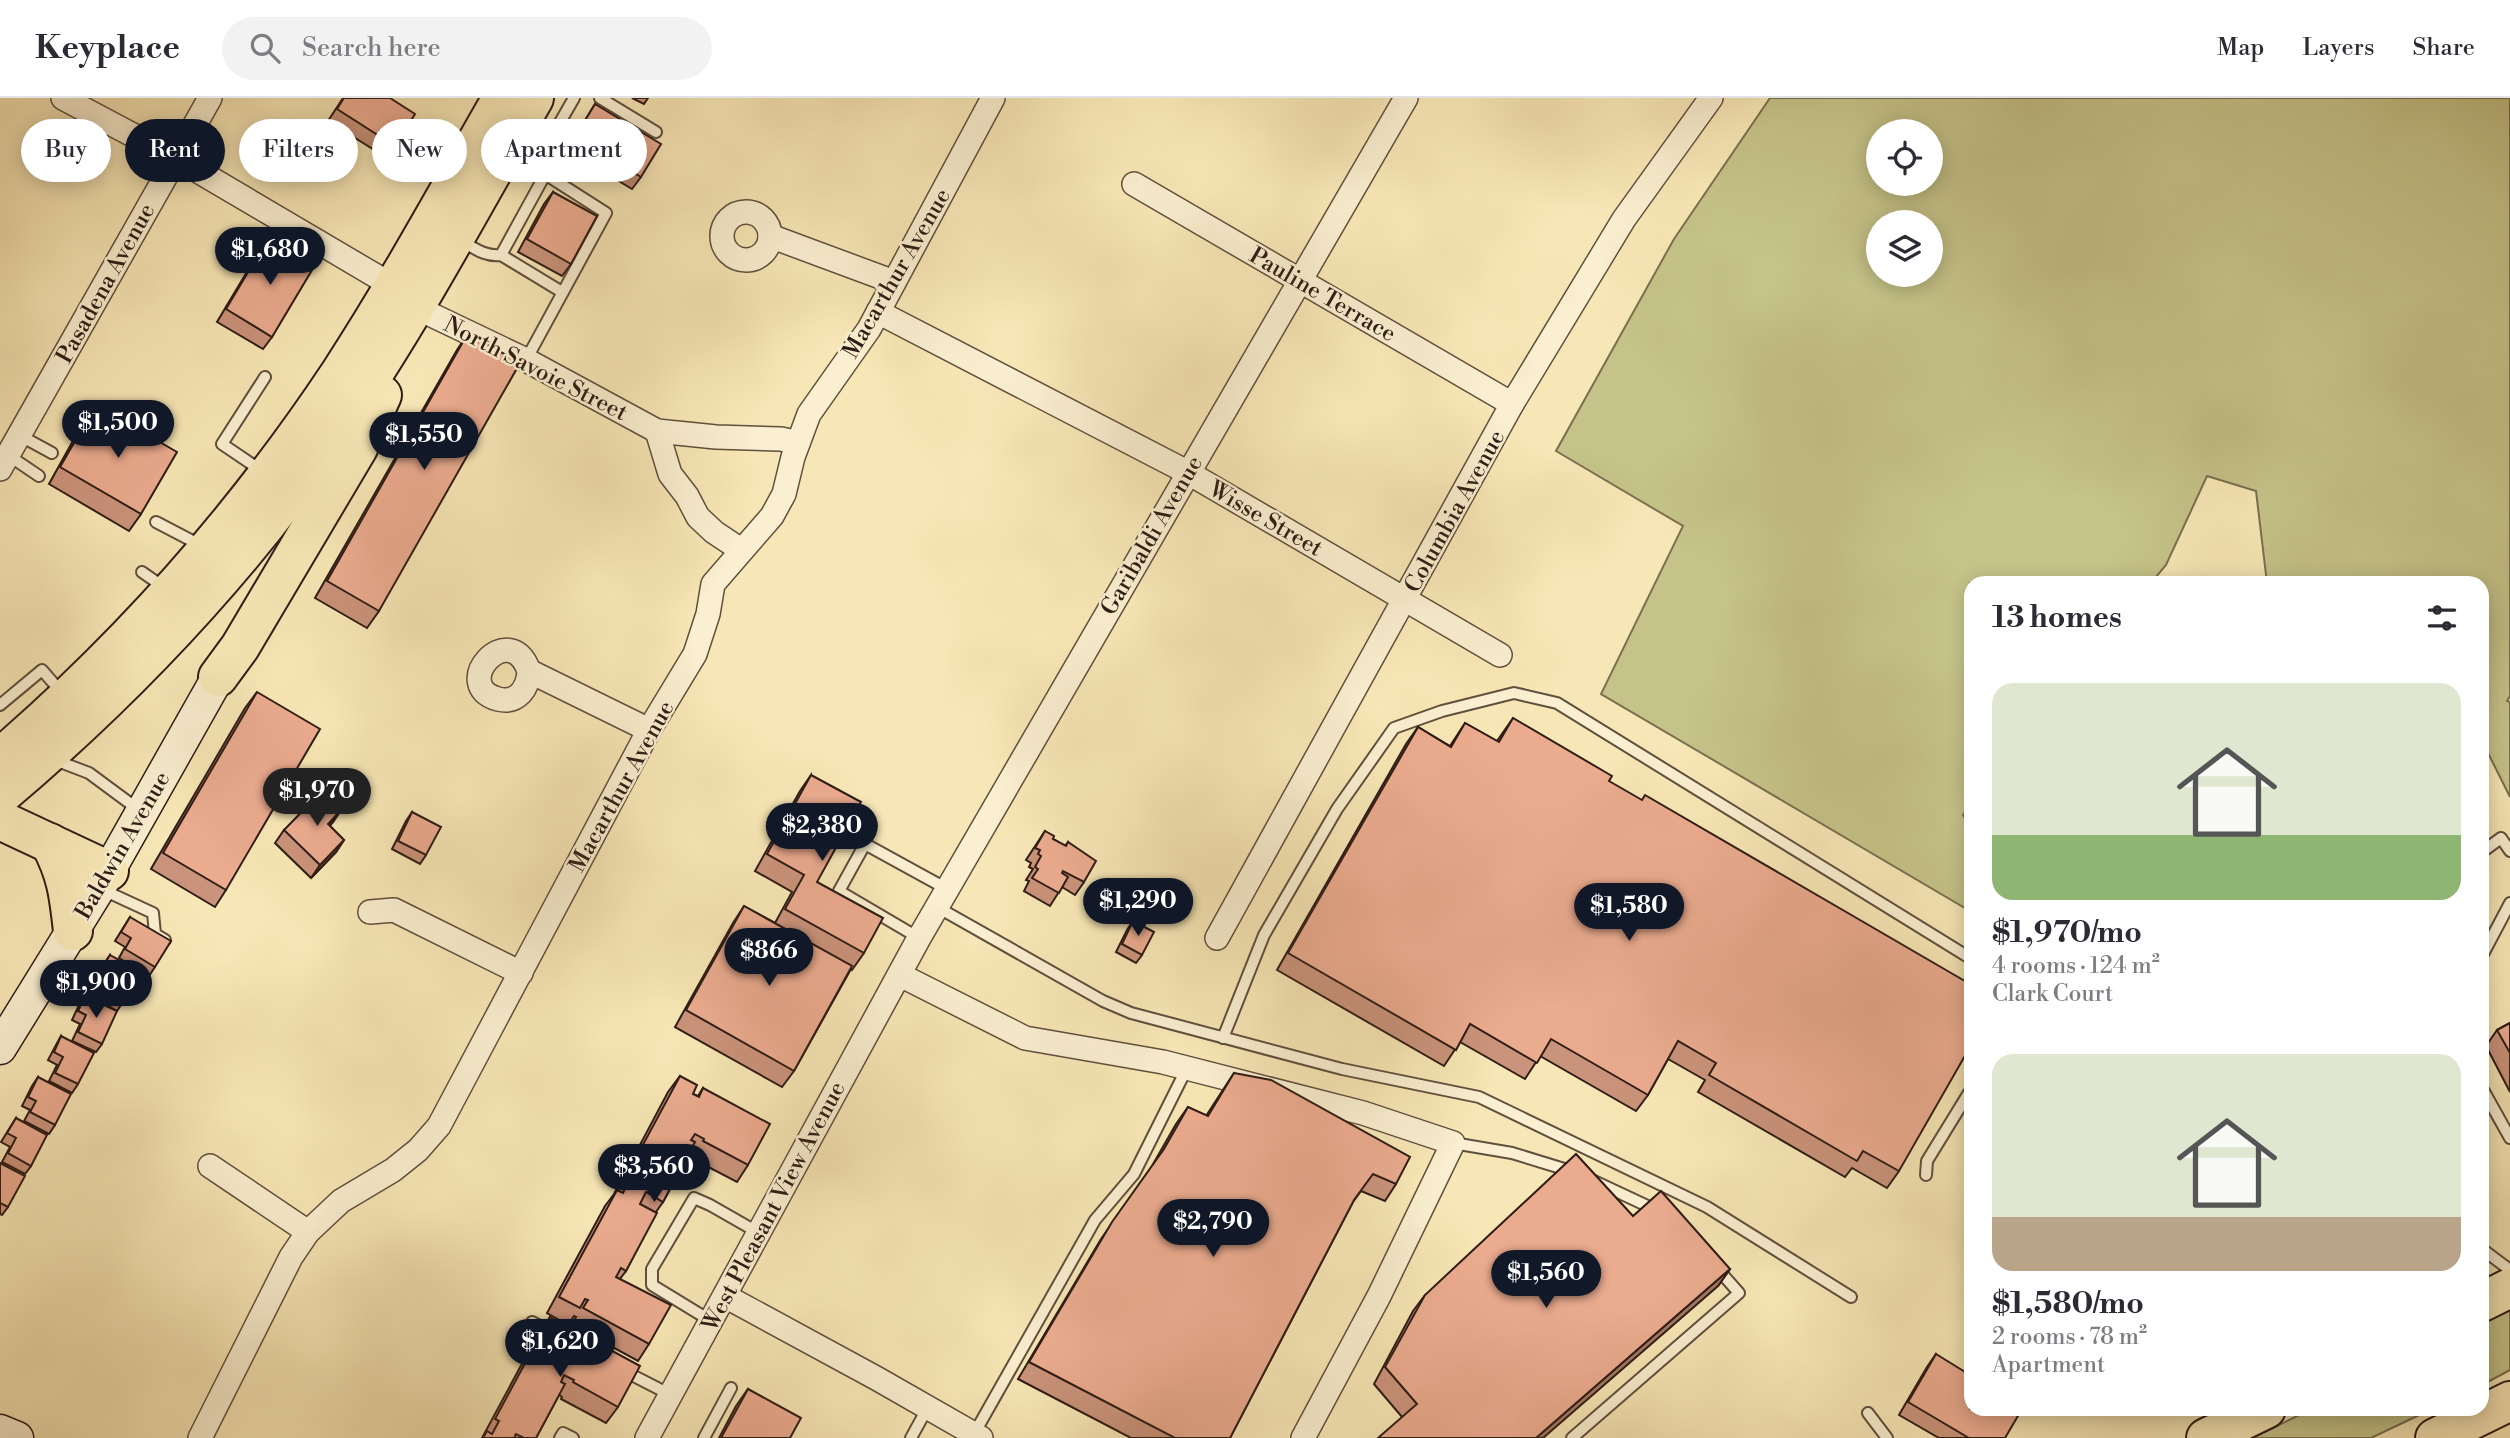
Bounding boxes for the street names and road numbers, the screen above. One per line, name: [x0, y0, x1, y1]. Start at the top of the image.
street label: Macarthur Avenue: [837, 184, 957, 363]
street label: Pasadena Avenue: [50, 199, 161, 368]
street label: Pauline Terrace: [1244, 242, 1401, 348]
street label: North Savoie Street: [439, 311, 632, 427]
street label: Columbia Avenue: [1399, 425, 1511, 598]
street label: Garibaldi Avenue: [1095, 451, 1209, 620]
street label: Wisse Street: [1203, 475, 1327, 563]
street label: Macarthur Avenue: [563, 696, 681, 877]
street label: Baldwin Avenue: [69, 767, 176, 925]
street label: West Pleasant View Avenue: [696, 1077, 852, 1337]

